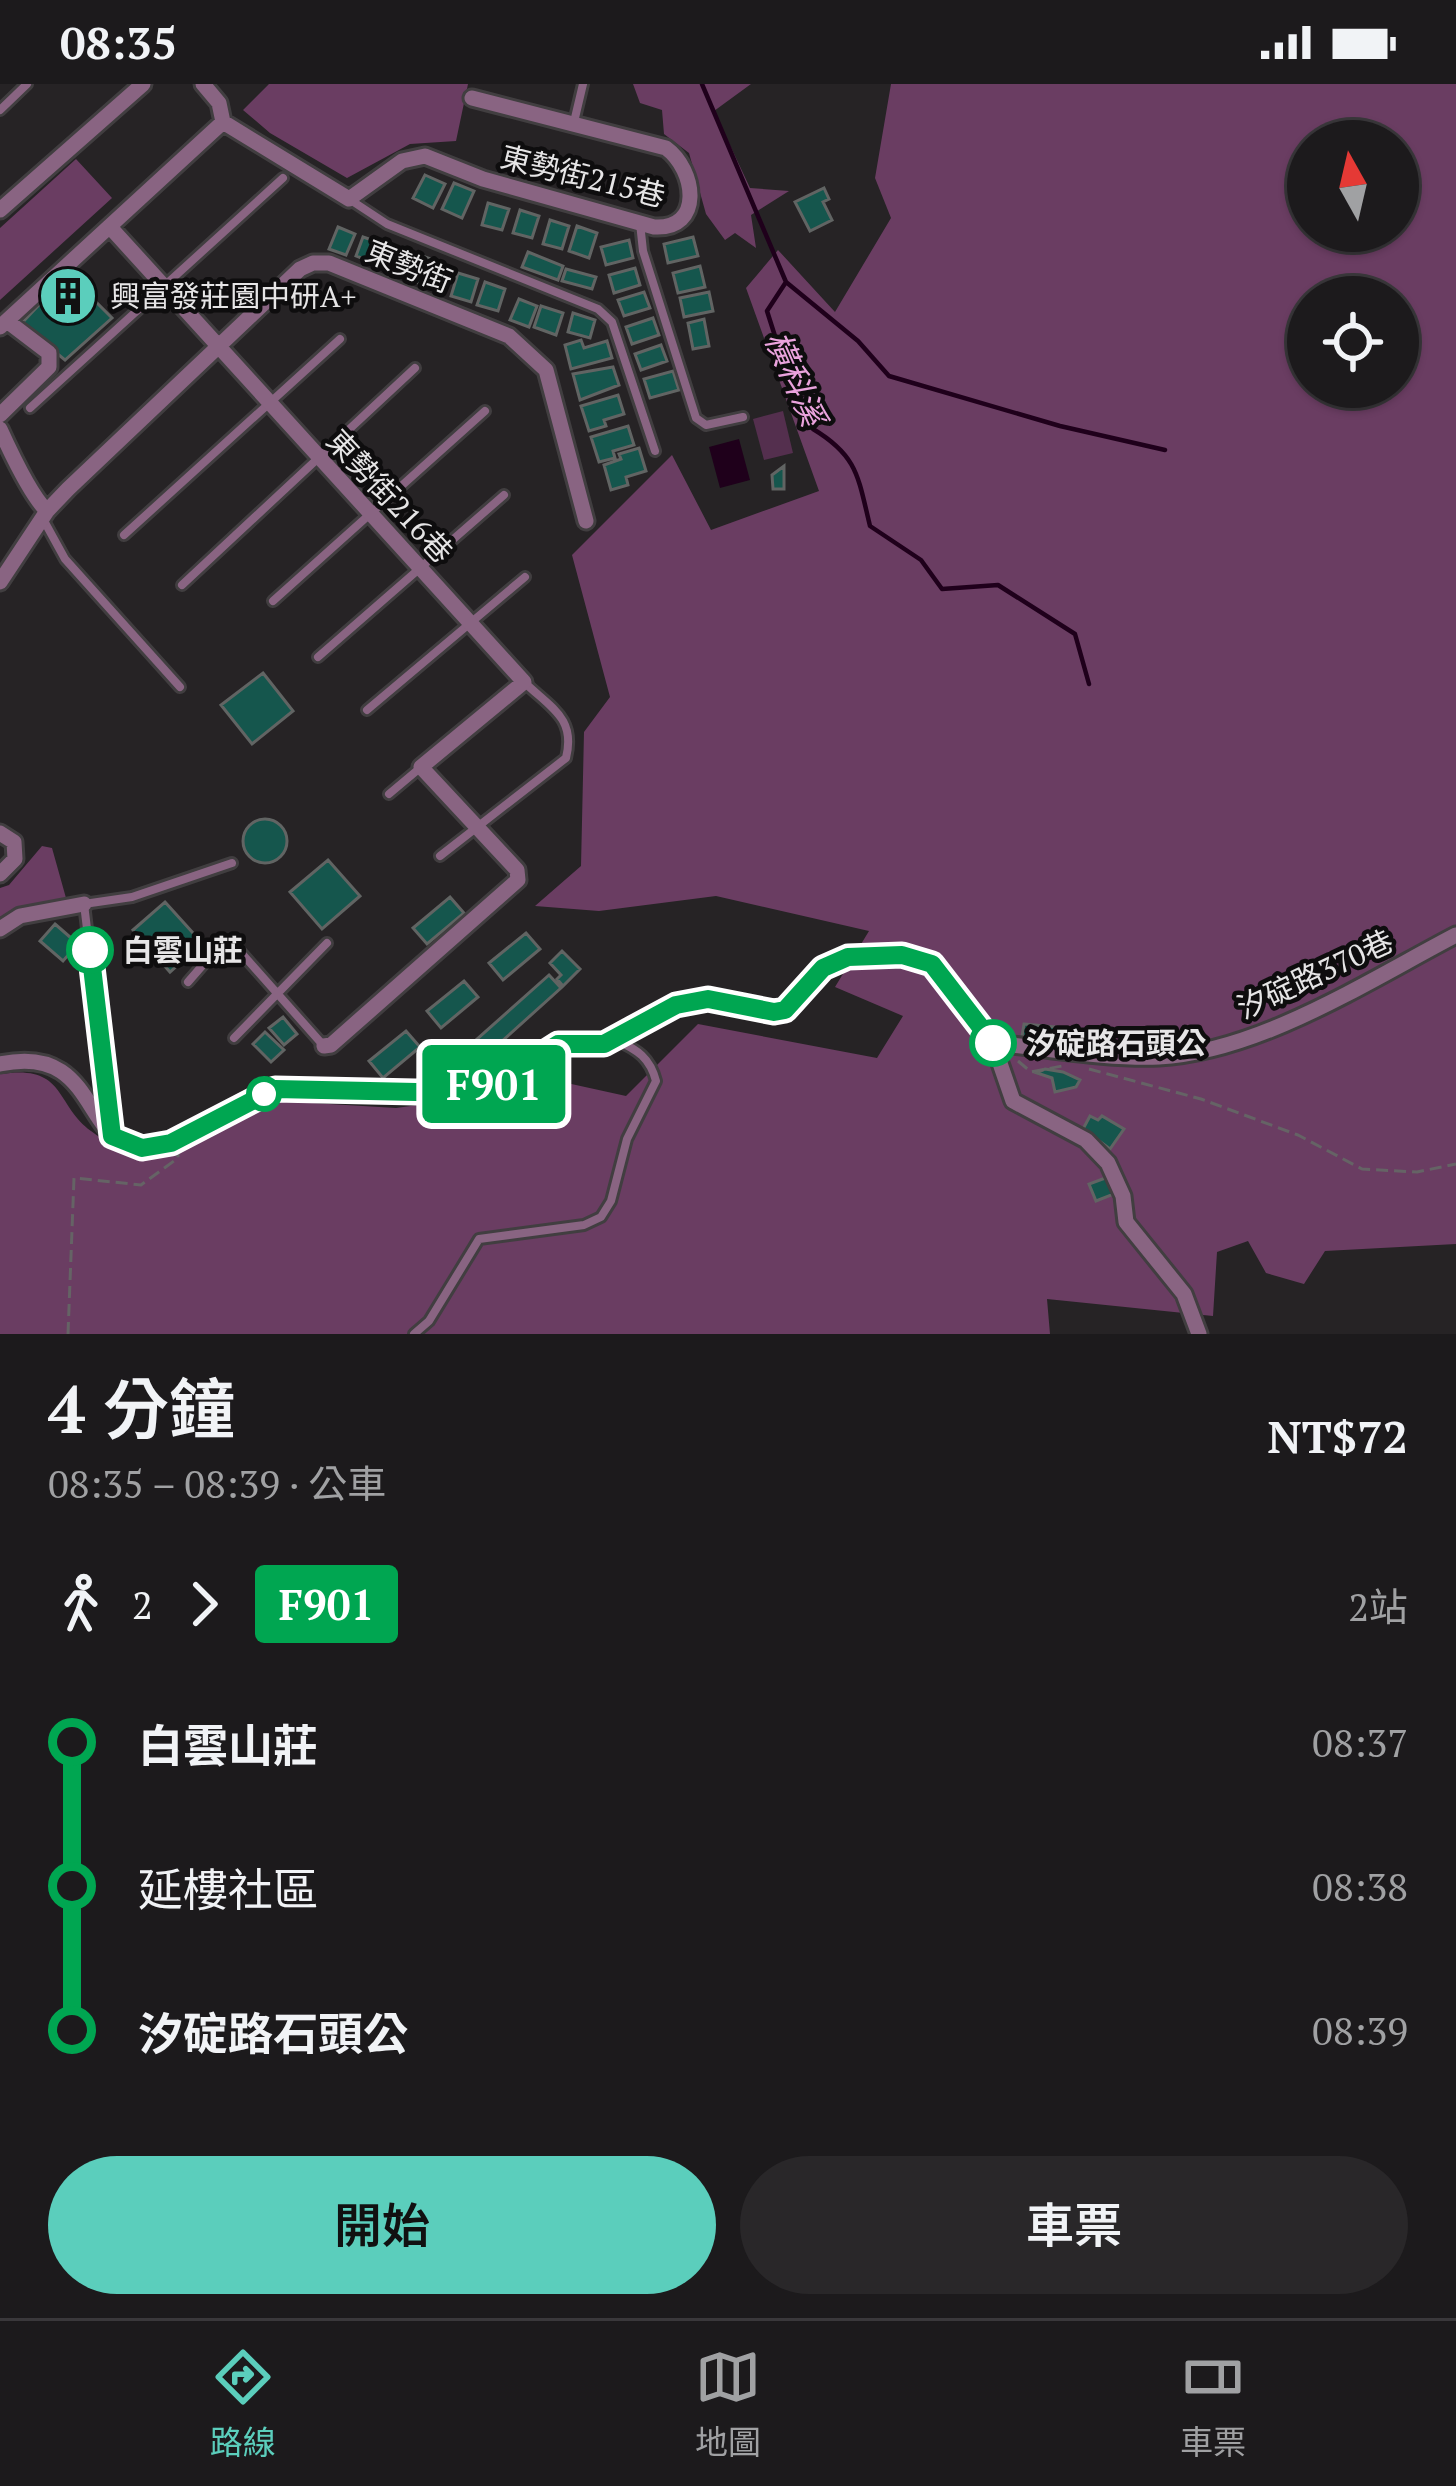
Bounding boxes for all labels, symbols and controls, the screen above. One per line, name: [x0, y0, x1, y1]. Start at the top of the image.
text: 08:35: [60, 12, 177, 72]
north arrow: [1287, 120, 1419, 252]
map controls: [1287, 120, 1419, 408]
street label: 東勢街215巷: [497, 136, 669, 216]
street label: 東勢街: [360, 231, 458, 301]
building icon: 興富發莊園中研A+: [37, 265, 99, 327]
place label: 興富發莊園中研A+: [110, 276, 356, 316]
button: locate: [1287, 276, 1419, 408]
water label: 橫科溪: [756, 324, 837, 436]
street label: 東勢街216巷: [318, 421, 462, 571]
street label: 汐碇路370巷: [1230, 920, 1400, 1028]
marker: 白雲山莊: [68, 928, 112, 972]
place label: 白雲山莊: [123, 930, 243, 970]
marker: 汐碇路石頭公: [971, 1021, 1015, 1065]
place label: 汐碇路石頭公: [1026, 1023, 1206, 1063]
line badge: F901: [410, 1045, 578, 1123]
text: F901: [446, 1056, 542, 1112]
unlabelled marker: [248, 1078, 280, 1110]
text: 4 分鐘: [48, 1364, 235, 1452]
text: NT$72: [1268, 1406, 1408, 1466]
text: 08:35 – 08:39 · 公車: [48, 1457, 386, 1509]
icon: walk: [48, 1571, 114, 1637]
icon: forward: [171, 1571, 237, 1637]
text: F901: [279, 1576, 374, 1632]
text: 2: [132, 1578, 153, 1630]
text: 2站: [1348, 1580, 1408, 1632]
text: 白雲山莊: [138, 1715, 318, 1775]
text: 08:37: [1312, 1716, 1408, 1768]
text: 延樓社區: [138, 1859, 318, 1919]
text: 08:38: [1312, 1860, 1408, 1912]
text: 汐碇路石頭公: [138, 2003, 408, 2063]
text: 08:39: [1312, 2004, 1408, 2056]
button: 開始: [48, 2156, 716, 2294]
button: 車票: [740, 2156, 1408, 2294]
tab: 路線: [210, 2344, 276, 2464]
tab: 地圖: [695, 2344, 761, 2464]
tab: 車票: [1180, 2344, 1246, 2464]

